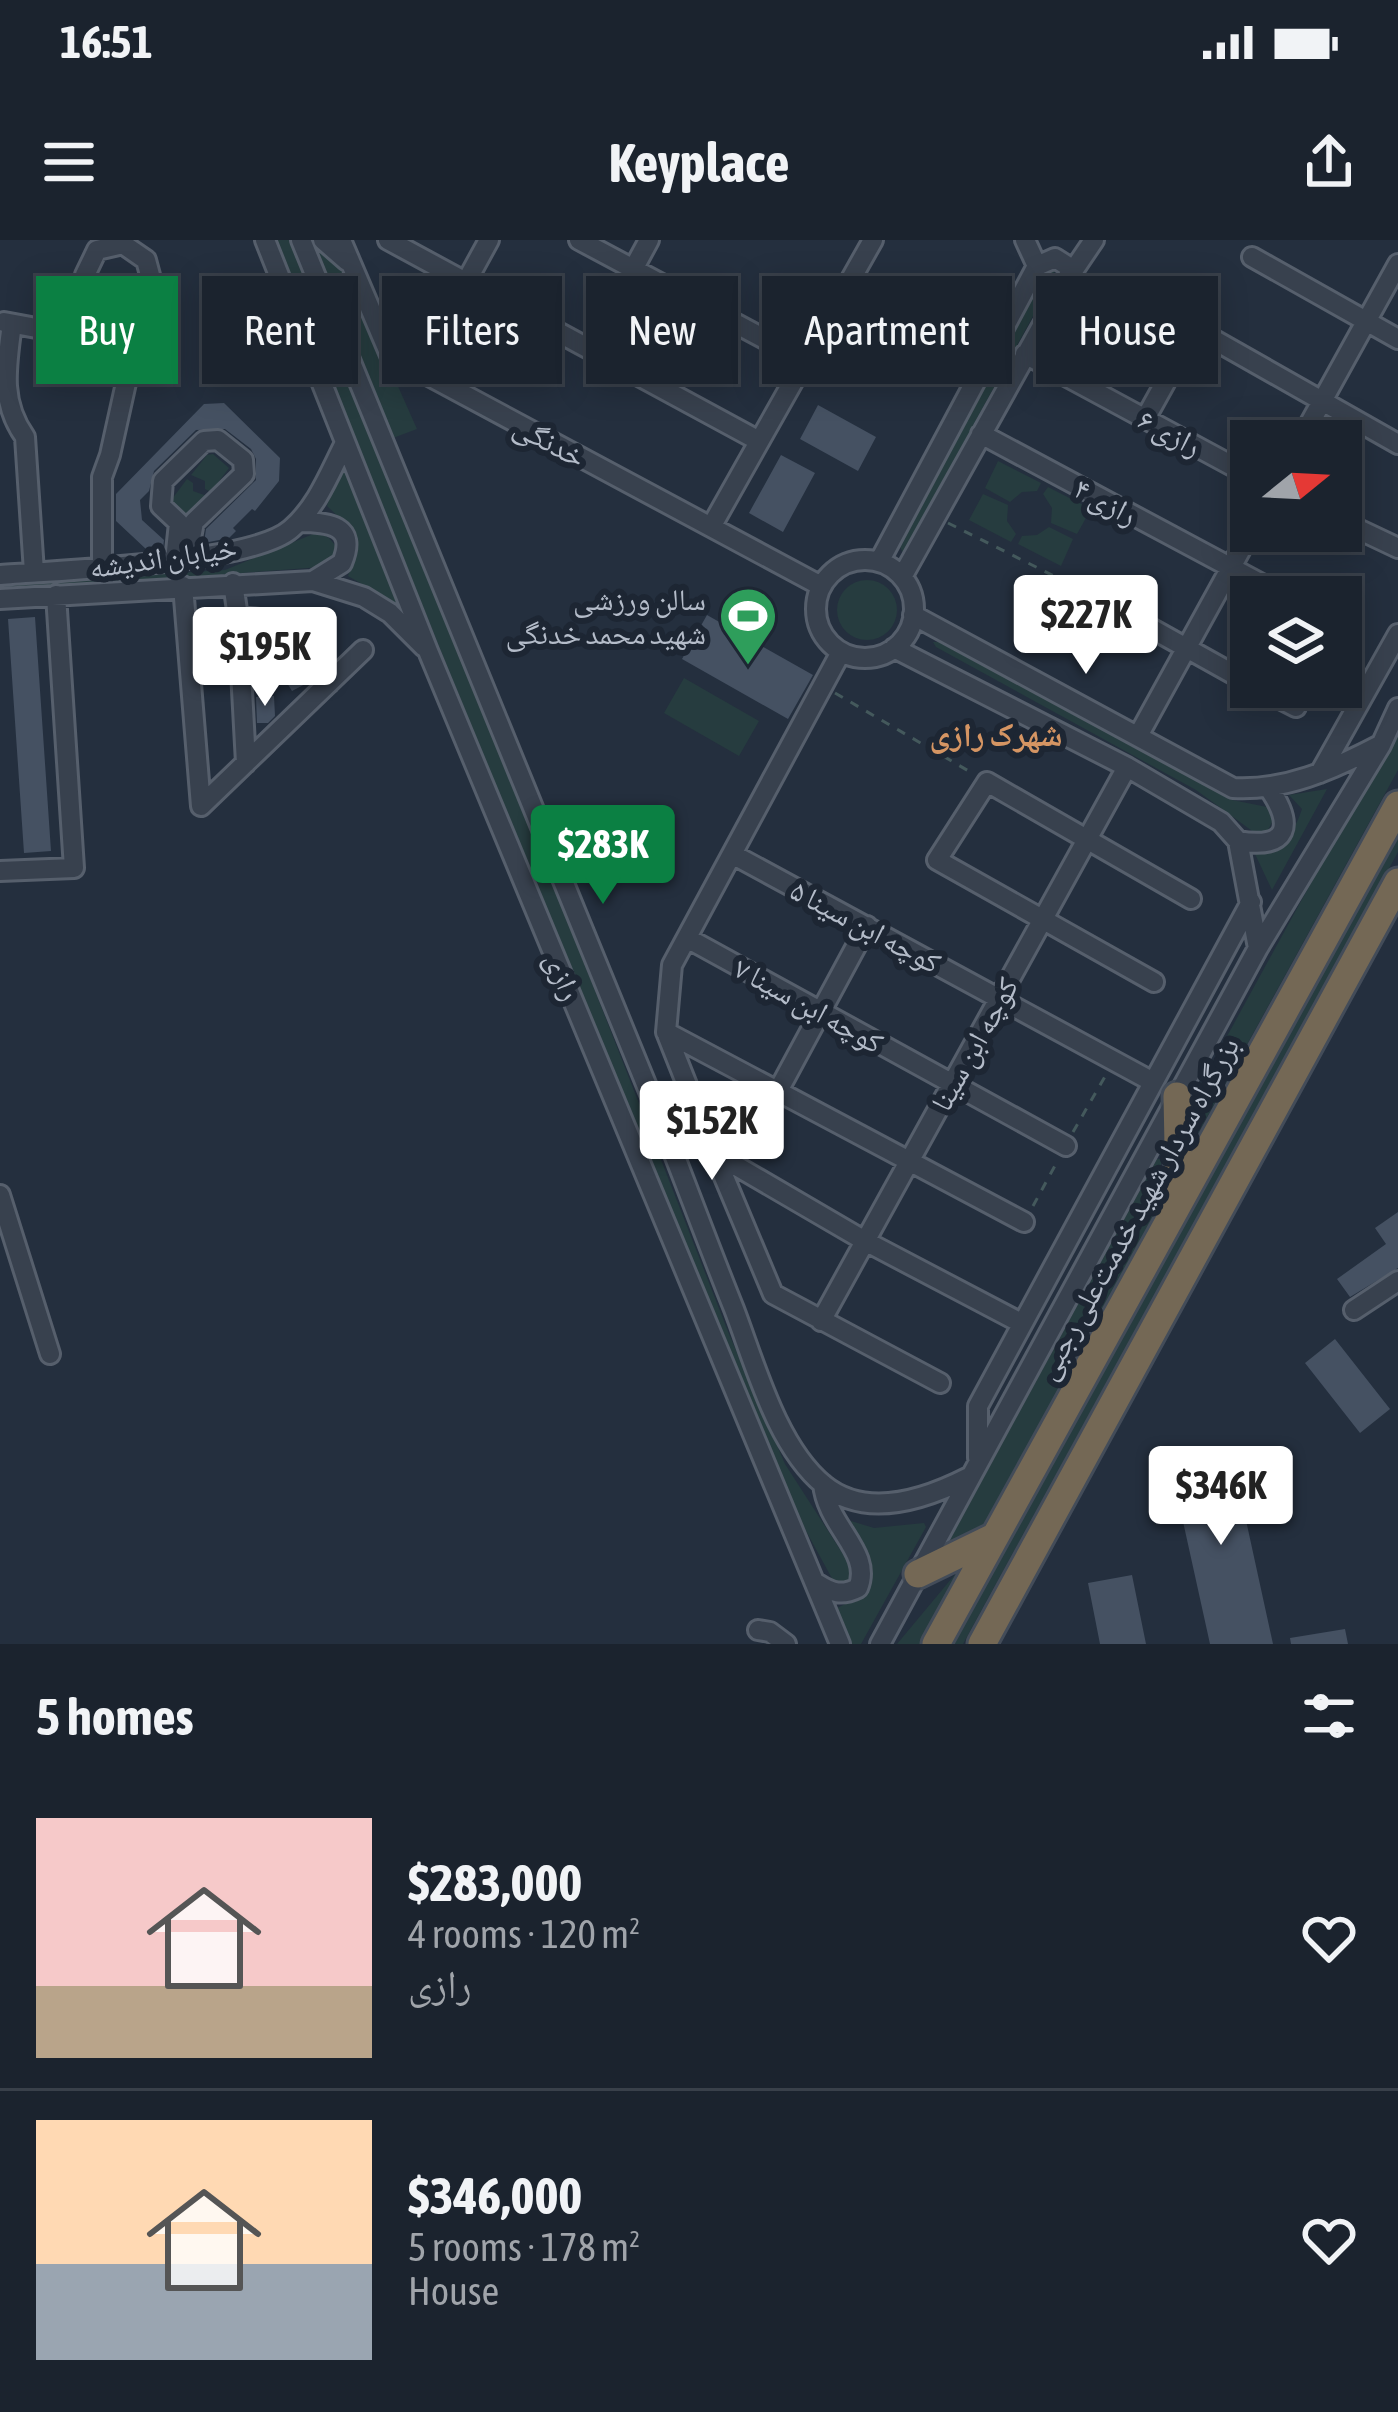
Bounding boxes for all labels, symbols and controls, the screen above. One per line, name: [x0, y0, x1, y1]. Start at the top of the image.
text: 16:51: [60, 16, 153, 68]
icon: menu: [36, 129, 102, 195]
icon: share: [1296, 129, 1362, 195]
text: Keyplace: [608, 132, 790, 193]
chip: Buy: [36, 276, 178, 384]
chip: Rent: [202, 276, 358, 384]
chip: Filters: [382, 276, 562, 384]
chip: New: [586, 276, 738, 384]
chip: Apartment: [762, 276, 1012, 384]
chip: House: [1036, 276, 1218, 384]
street label: رازی ۶: [1132, 401, 1207, 464]
street label: خدنگی: [508, 408, 592, 476]
north arrow: [1230, 420, 1362, 552]
map controls: [1230, 420, 1362, 708]
street label: رازی ۴: [1068, 470, 1143, 533]
street label: خیابان اندیشه: [87, 530, 239, 586]
pin: $227K: [1002, 575, 1170, 677]
button: layers: [1230, 576, 1362, 708]
place label: سالن ورزشی شهید محمد خدنگی: [505, 582, 706, 652]
sports icon: سالن ورزشی شهید محمد خدنگی: [717, 585, 779, 667]
text: $227K: [1041, 592, 1131, 636]
pin: $195K: [181, 607, 349, 709]
text: $195K: [220, 624, 310, 668]
district label: شهرک رازی: [929, 715, 1063, 754]
pin: $283K: [519, 805, 687, 907]
text: $283K: [558, 822, 648, 866]
street label: کوچه ابن سینا ۵: [784, 872, 947, 981]
street label: رازی: [537, 947, 589, 1006]
street label: کوچه ابن سینا ۷: [728, 950, 889, 1062]
street label: کوچه ابن سینا: [923, 971, 1026, 1118]
street label: بزرگراه سردار شهید خدمت‌علی رجبی: [1029, 1031, 1247, 1386]
pin: $152K: [628, 1081, 796, 1183]
text: $152K: [667, 1098, 757, 1142]
pin: $346K: [1137, 1446, 1305, 1548]
text: $346K: [1176, 1463, 1266, 1507]
icon: filters: [1296, 1683, 1362, 1749]
text: 5 homes: [36, 1687, 194, 1746]
text: $283,000: [408, 1853, 582, 1912]
icon: home: [132, 1866, 276, 2010]
icon: heart: [1296, 1905, 1362, 1971]
text: 4 rooms · 120 m²: [408, 1912, 640, 1956]
text: رازی: [408, 1962, 472, 2006]
text: $346,000: [408, 2166, 582, 2225]
icon: home: [132, 2168, 276, 2312]
icon: heart: [1296, 2207, 1362, 2273]
text: 5 rooms · 178 m²: [408, 2225, 640, 2269]
text: House: [408, 2269, 499, 2313]

